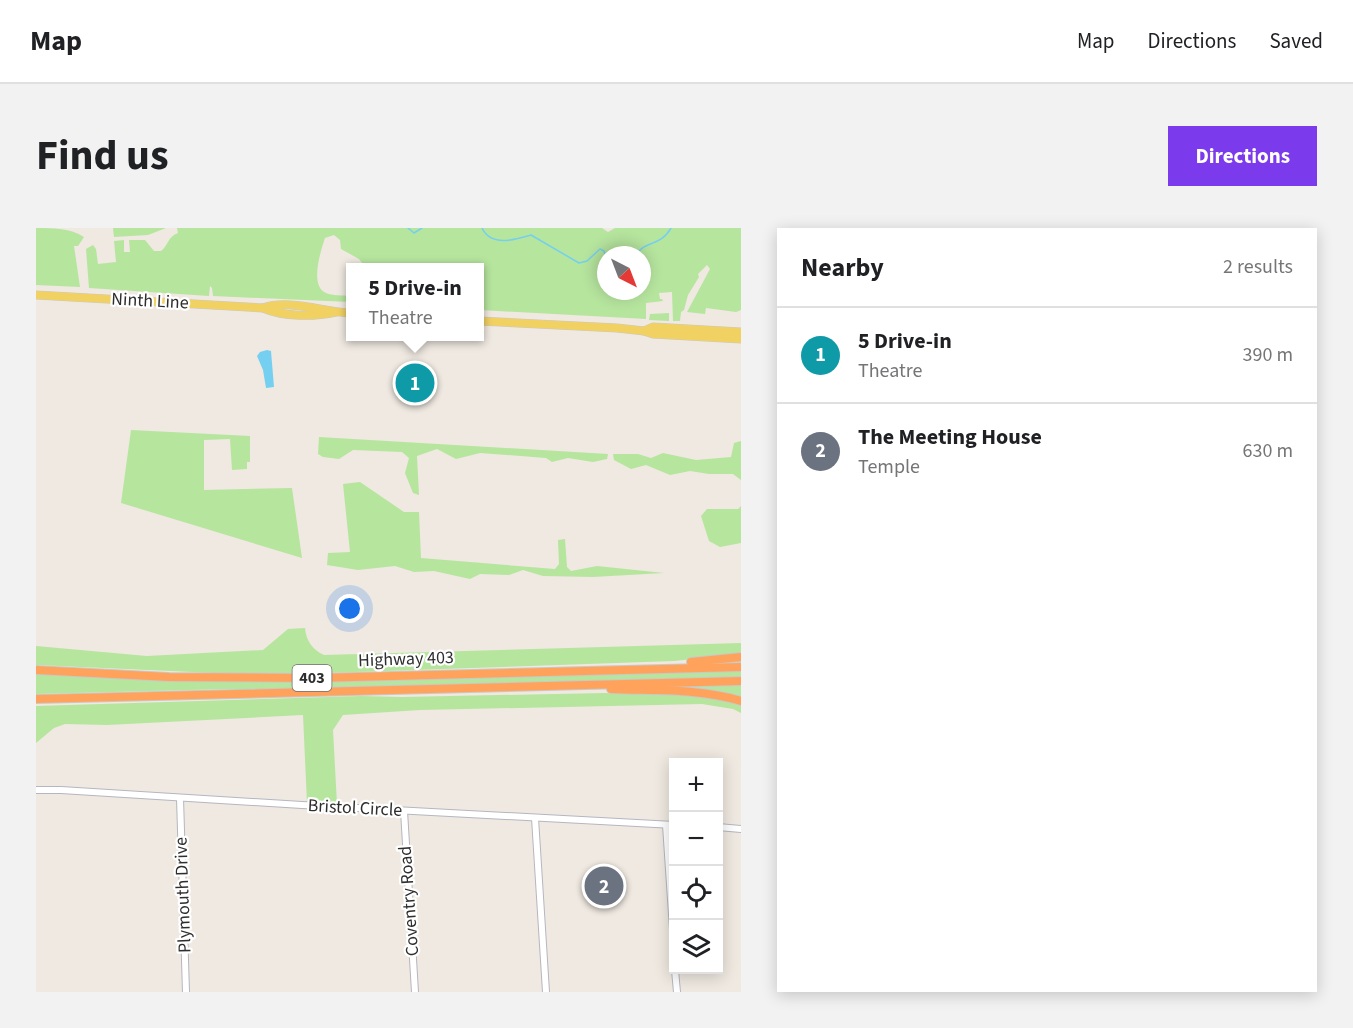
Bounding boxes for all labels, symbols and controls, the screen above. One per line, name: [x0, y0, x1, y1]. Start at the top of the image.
text: Map: [30, 21, 82, 61]
text: Map: [1077, 26, 1115, 56]
text: Directions: [1148, 26, 1236, 56]
text: Saved: [1269, 26, 1323, 56]
text: Find us: [36, 126, 169, 186]
button: Directions: [1168, 126, 1317, 186]
north arrow: [597, 246, 651, 300]
text: Nearby: [801, 249, 884, 286]
text: 2 results: [1223, 253, 1293, 281]
popup: [346, 263, 484, 341]
text: 5 Drive-in: [368, 272, 462, 304]
street label: Ninth Line: [111, 286, 189, 316]
text: Theatre: [368, 304, 433, 332]
text: 5 Drive-in: [858, 325, 952, 357]
text: 1: [815, 341, 826, 369]
text: 390 m: [1243, 341, 1293, 369]
text: Theatre: [858, 357, 922, 385]
pin: 1: [396, 360, 434, 406]
text: The Meeting House: [858, 421, 1042, 453]
text: 2: [815, 437, 826, 465]
text: 630 m: [1243, 437, 1293, 465]
text: Temple: [858, 453, 920, 481]
your location: [335, 594, 364, 623]
street label: Highway 403: [358, 645, 454, 673]
road number: 403: [292, 665, 332, 691]
map controls: [669, 758, 723, 974]
button: +: [669, 758, 723, 812]
street label: Bristol Circle: [307, 793, 403, 823]
button: −: [669, 812, 723, 866]
street label: Plymouth Drive: [168, 836, 198, 953]
street label: Coventry Road: [393, 845, 425, 957]
pin: 2: [584, 864, 624, 908]
button: locate: [669, 866, 723, 920]
button: layers: [669, 920, 723, 974]

